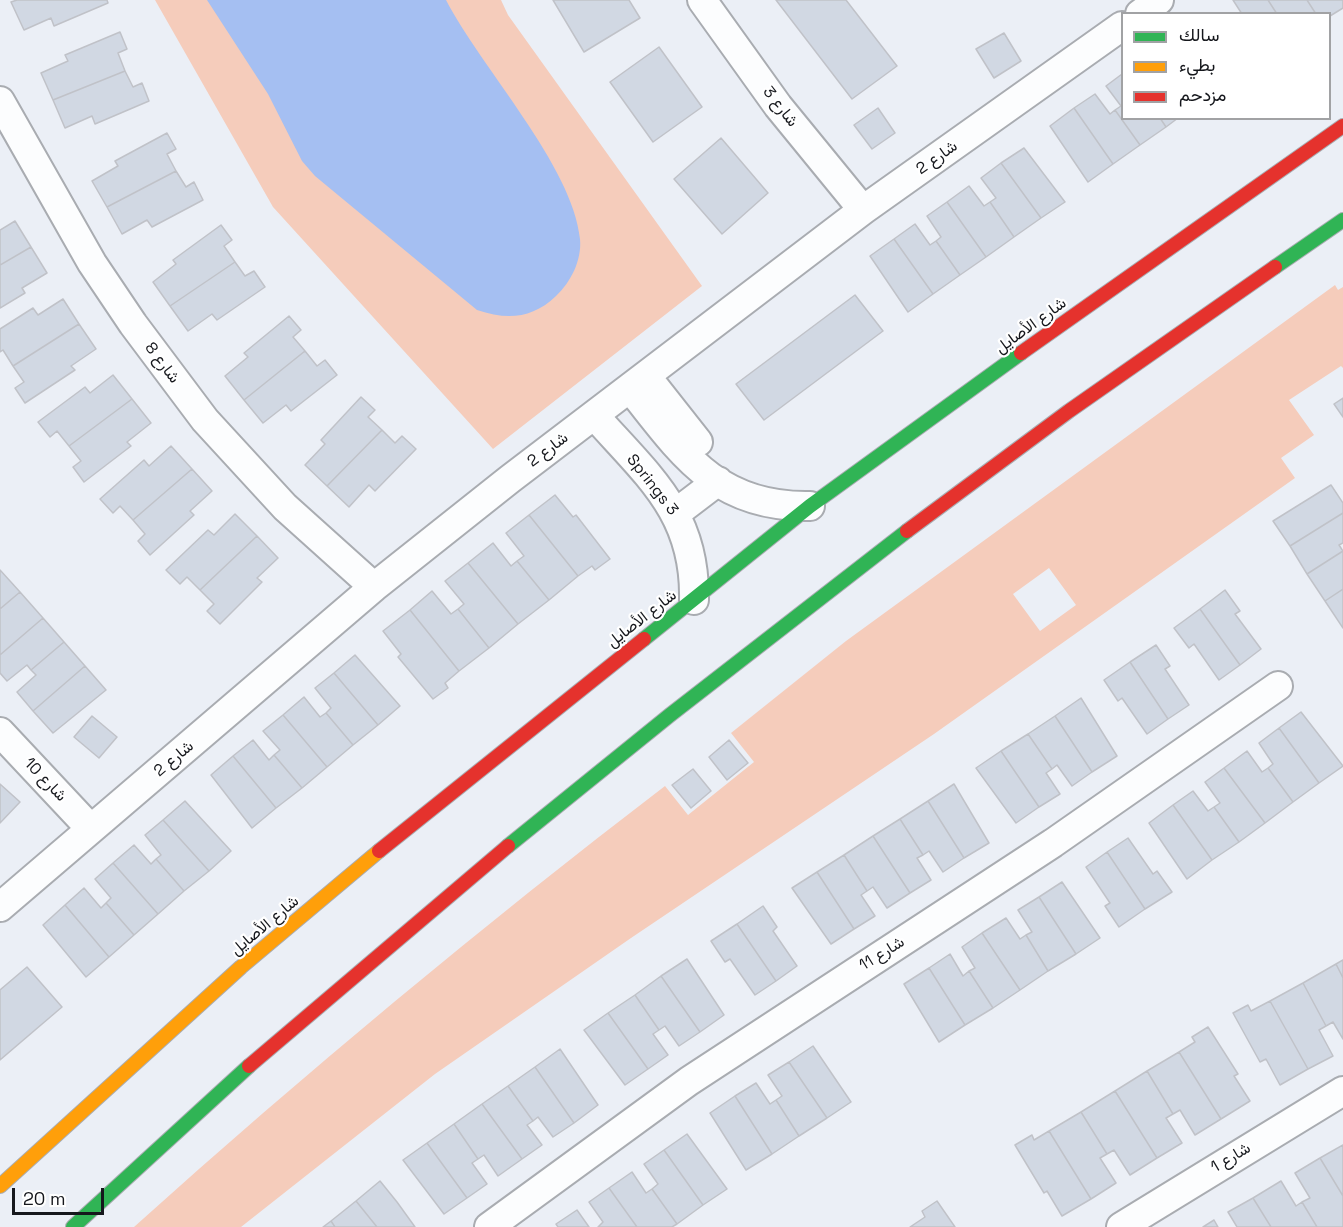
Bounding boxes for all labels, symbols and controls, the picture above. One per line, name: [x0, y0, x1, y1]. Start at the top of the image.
legend: [1121, 12, 1331, 120]
text: سالك: [1179, 23, 1219, 46]
text: بطيء: [1179, 53, 1215, 76]
street label: شارع 3: [758, 83, 802, 131]
text: مزدحم: [1179, 83, 1226, 106]
street label: شارع 2: [913, 137, 961, 179]
street label: شارع الأصايل: [992, 294, 1070, 358]
street label: شارع 8: [140, 339, 184, 387]
street label: شارع 2: [524, 429, 572, 471]
street label: Springs 3: [622, 451, 682, 519]
street label: شارع الأصايل: [603, 586, 681, 652]
street label: شارع 2: [150, 737, 198, 781]
street label: شارع 10: [20, 754, 70, 806]
street label: شارع الأصايل: [227, 892, 303, 960]
street label: شارع 11: [856, 933, 908, 975]
street label: شارع 1: [1208, 1139, 1254, 1177]
scale bar: [15, 1176, 106, 1214]
text: 20 m: [23, 1187, 66, 1210]

